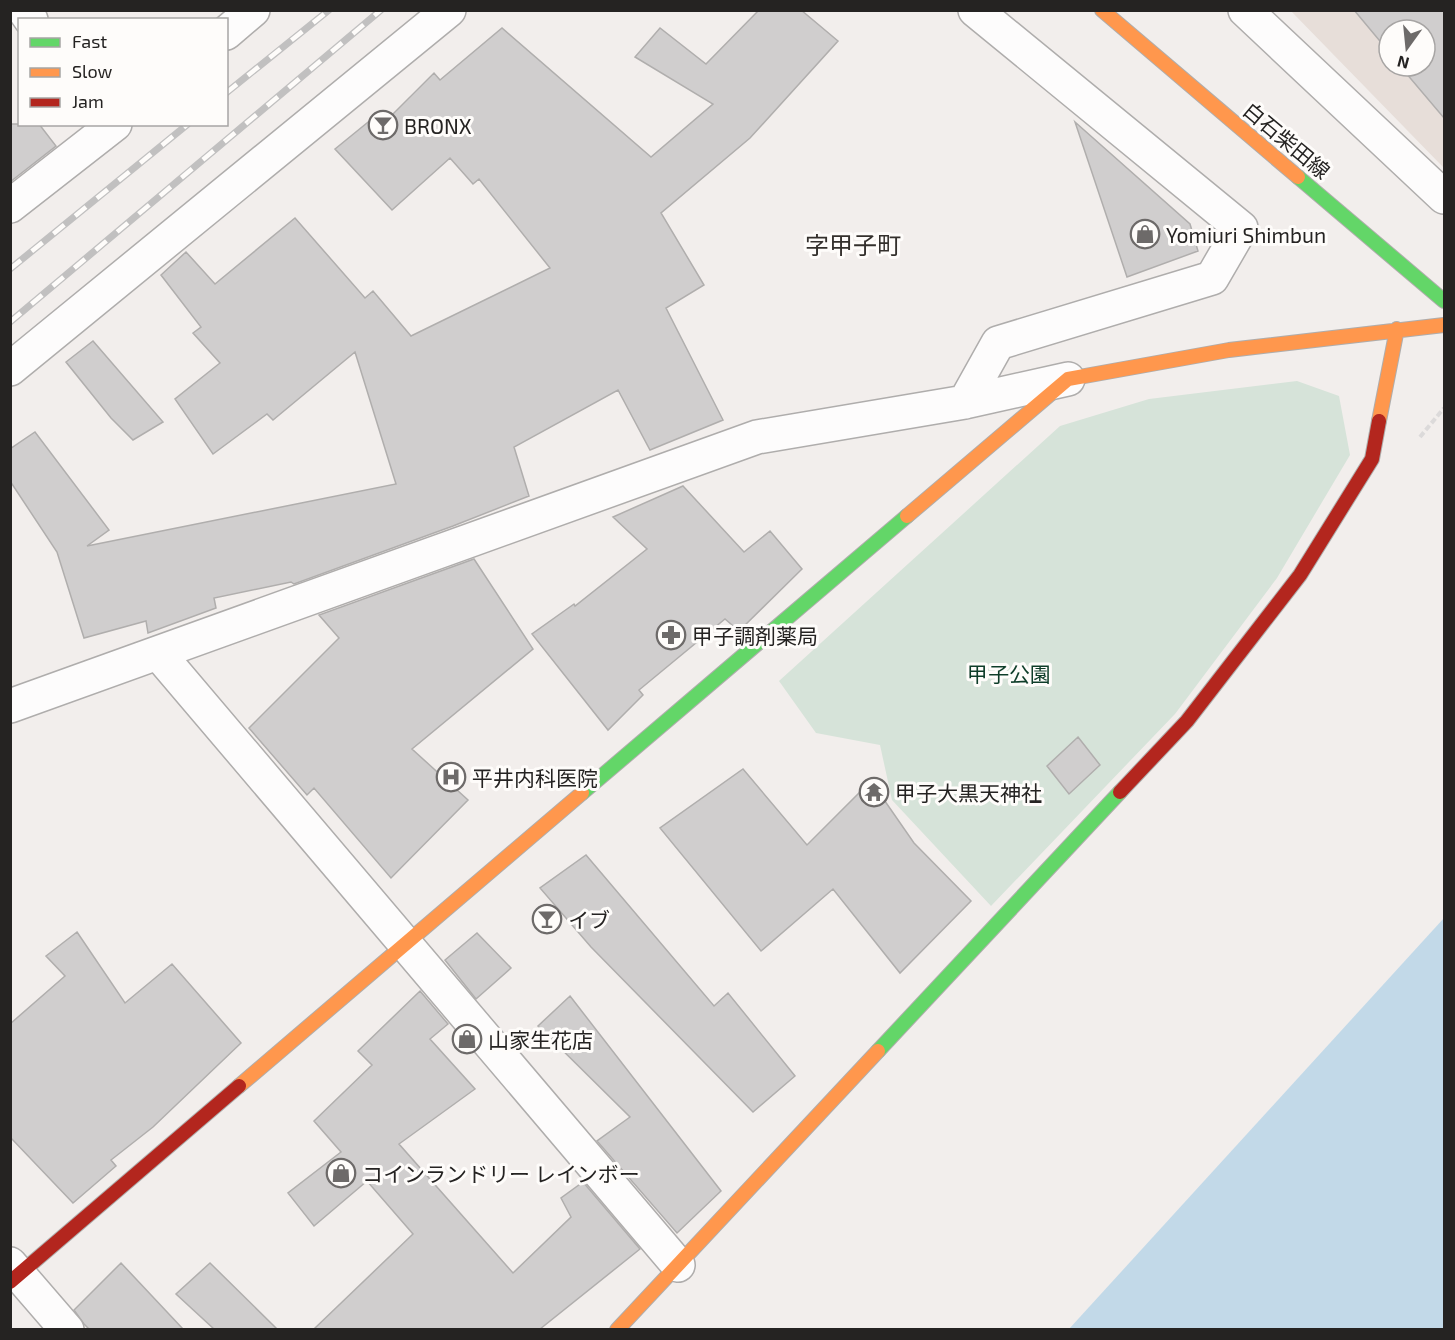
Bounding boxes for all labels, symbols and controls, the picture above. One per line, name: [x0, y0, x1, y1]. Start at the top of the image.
legend: [18, 18, 228, 126]
north arrow: [1377, 18, 1437, 78]
text: Fast: [72, 30, 107, 52]
text: N: [1395, 52, 1411, 74]
text: Slow: [72, 60, 113, 82]
text: Jam: [72, 90, 104, 112]
street label: 白石柴田線: [1239, 97, 1335, 183]
bar icon: BRONX: [367, 109, 399, 141]
place label: BRONX: [404, 113, 472, 138]
shop icon: Yomiuri Shimbun: [1129, 218, 1161, 250]
place label: Yomiuri Shimbun: [1166, 222, 1326, 247]
district label: 字甲子町: [805, 230, 901, 259]
pharmacy icon: 甲子調剤薬局: [655, 619, 687, 651]
place label: 甲子調剤薬局: [692, 623, 818, 648]
park label: 甲子公園: [967, 661, 1051, 686]
hospital icon: 平井内科医院: [435, 761, 467, 793]
place label: 平井内科医院: [472, 765, 598, 790]
temple icon: 甲子大黒天神社: [858, 776, 890, 808]
place label: 甲子大黒天神社: [895, 780, 1042, 805]
bar icon: イブ: [531, 903, 563, 935]
place label: イブ: [568, 907, 610, 932]
shop icon: 山家生花店: [451, 1023, 483, 1055]
place label: 山家生花店: [488, 1027, 593, 1052]
shop icon: コインランドリー レインボー: [325, 1157, 357, 1189]
place label: コインランドリー レインボー: [362, 1161, 640, 1186]

